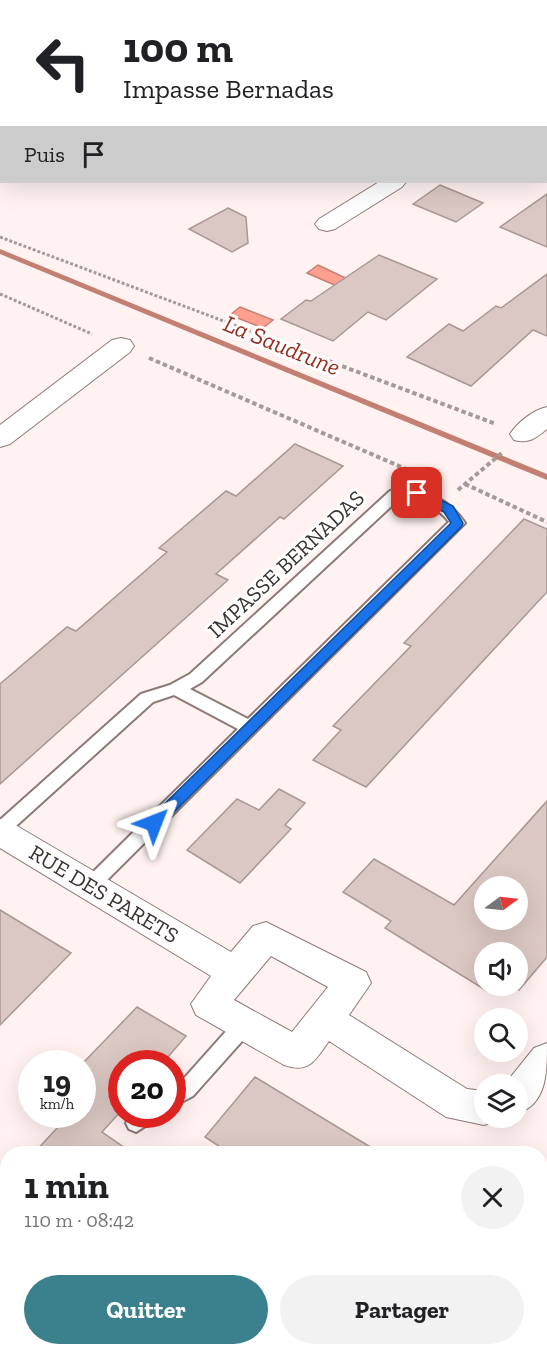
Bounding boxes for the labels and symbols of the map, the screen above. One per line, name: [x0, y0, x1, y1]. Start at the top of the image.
water label: La Saudrune: [219, 308, 345, 382]
pin: [391, 467, 442, 518]
street label: IMPASSE BERNADAS: [202, 484, 370, 644]
position arrow: [122, 791, 186, 855]
street label: RUE DES PARETS: [24, 839, 184, 949]
north arrow: [474, 876, 528, 930]
speed limit sign: 20: [108, 1050, 186, 1128]

